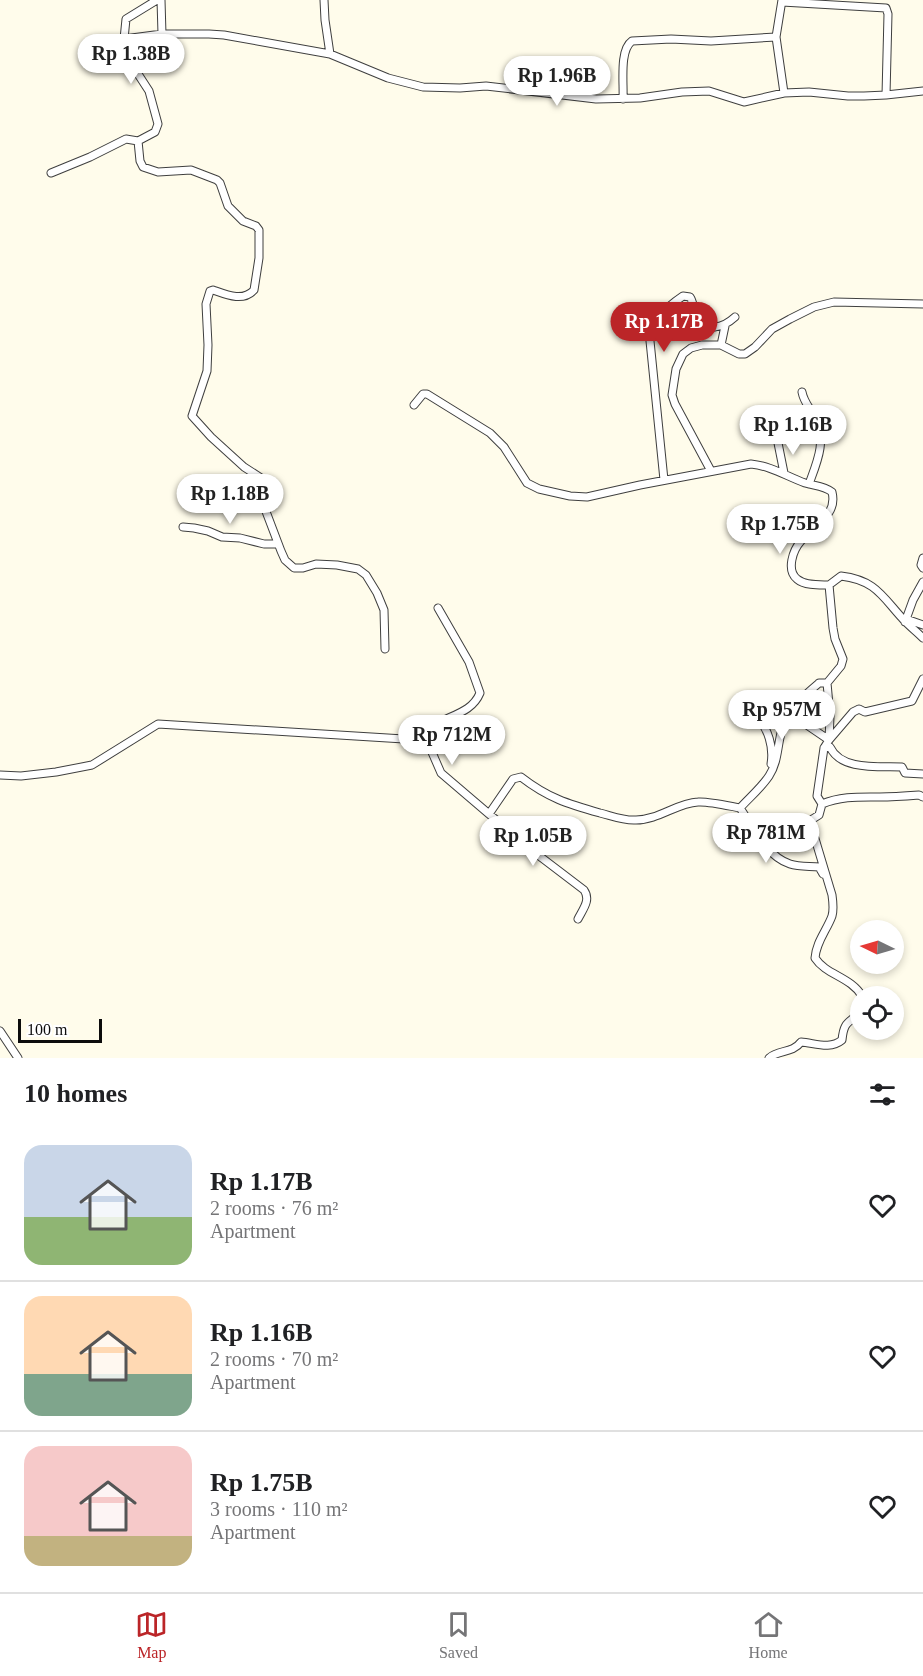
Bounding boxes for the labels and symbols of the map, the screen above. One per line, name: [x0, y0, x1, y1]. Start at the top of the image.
pin: Rp 1.38B: [69, 34, 193, 85]
pin: Rp 1.96B: [495, 56, 619, 107]
pin: Rp 1.17B: [602, 302, 726, 353]
pin: Rp 1.16B: [731, 405, 855, 456]
pin: Rp 1.18B: [168, 474, 292, 525]
pin: Rp 1.75B: [718, 504, 842, 555]
pin: Rp 957M: [727, 690, 837, 741]
pin: Rp 712M: [397, 715, 507, 766]
pin: Rp 781M: [711, 813, 821, 864]
pin: Rp 1.05B: [471, 816, 595, 867]
north arrow: [850, 920, 904, 974]
scale bar: [18, 1016, 102, 1044]

